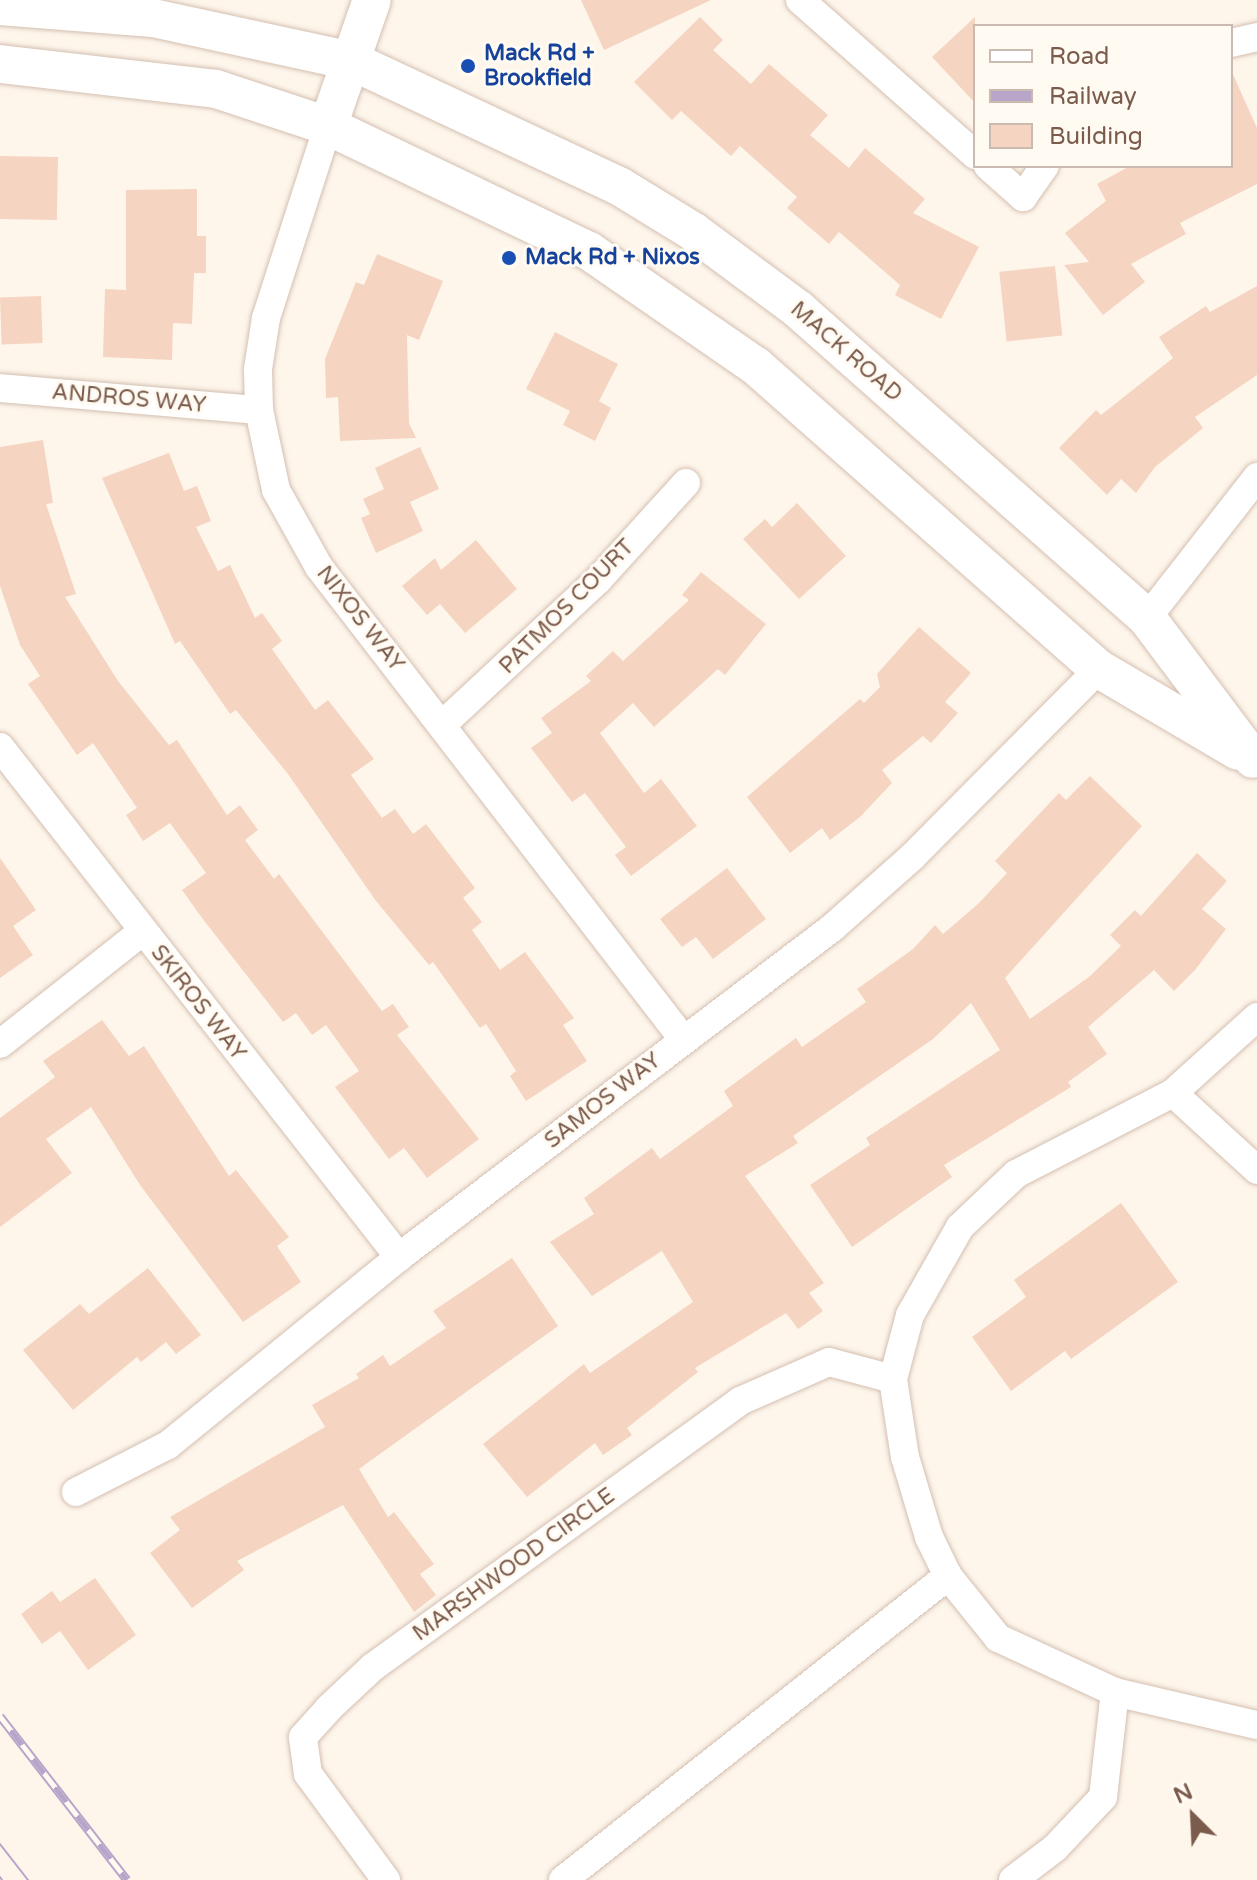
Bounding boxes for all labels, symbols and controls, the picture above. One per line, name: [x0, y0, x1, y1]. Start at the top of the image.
legend: [973, 24, 1233, 168]
place label: Mack Rd + Brookfield: [484, 40, 595, 92]
text: Road: [1049, 42, 1109, 71]
marker: Mack Rd + Brookfield: [459, 57, 477, 75]
text: Railway: [1049, 82, 1137, 111]
text: Building: [1049, 122, 1143, 151]
place label: Mack Rd + Nixos: [525, 245, 700, 271]
marker: Mack Rd + Nixos: [500, 249, 518, 267]
street label: MACK ROAD: [785, 296, 907, 408]
street label: ANDROS WAY: [51, 379, 207, 419]
street label: PATMOS COURT: [494, 534, 640, 680]
street label: NIXOS WAY: [311, 561, 409, 677]
street label: SKIROS WAY: [145, 940, 251, 1066]
street label: SAMOS WAY: [540, 1048, 666, 1154]
street label: MARSHWOOD CIRCLE: [408, 1483, 620, 1647]
north arrow: [1153, 1776, 1233, 1856]
text: N: [1170, 1779, 1197, 1810]

